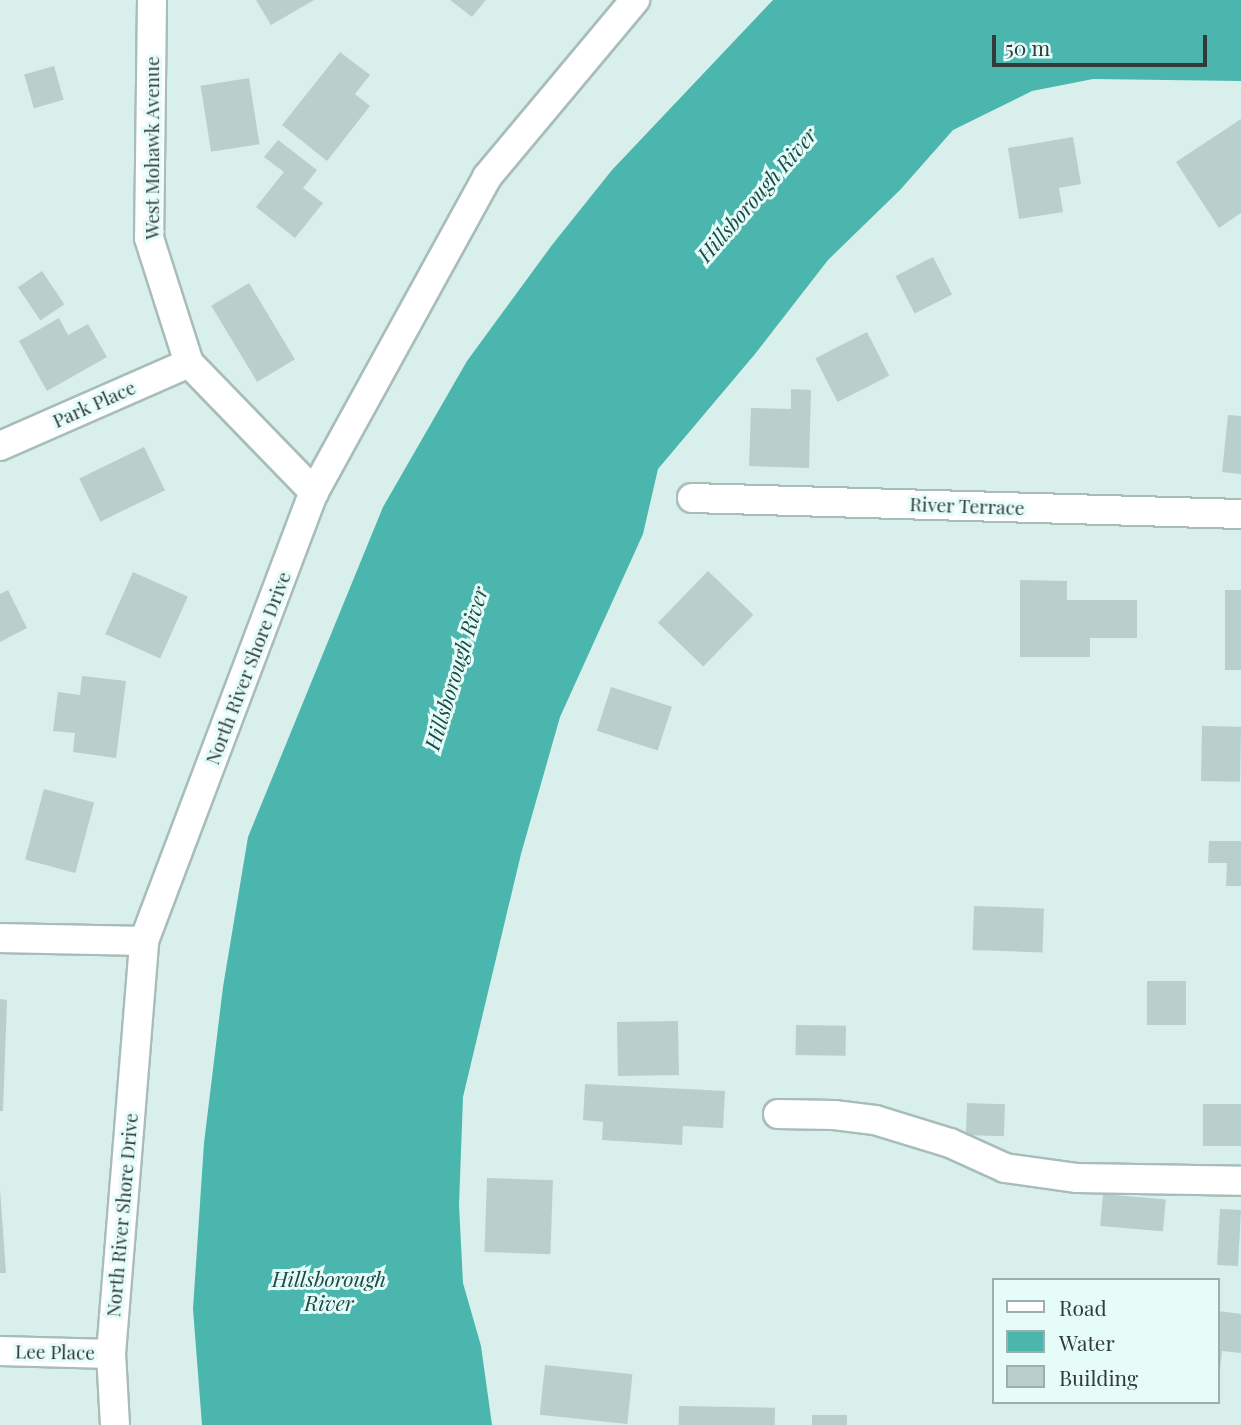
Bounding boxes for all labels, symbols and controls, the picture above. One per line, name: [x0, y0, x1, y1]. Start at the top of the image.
scale bar: [996, 21, 1211, 65]
text: 50 m: [1005, 33, 1050, 61]
street label: West Mohawk Avenue: [141, 56, 163, 240]
water label: Hillsborough River: [691, 122, 821, 266]
street label: Park Place: [49, 376, 139, 432]
street label: River Terrace: [909, 493, 1025, 519]
street label: North River Shore Drive: [201, 568, 295, 768]
water label: Hillsborough River: [418, 584, 492, 752]
street label: North River Shore Drive: [102, 1112, 142, 1318]
water label: Hillsborough River: [272, 1265, 386, 1315]
legend: [992, 1278, 1220, 1404]
text: Road: [1059, 1293, 1107, 1321]
text: Water: [1059, 1328, 1115, 1356]
street label: Lee Place: [15, 1340, 95, 1364]
text: Building: [1059, 1363, 1138, 1391]

